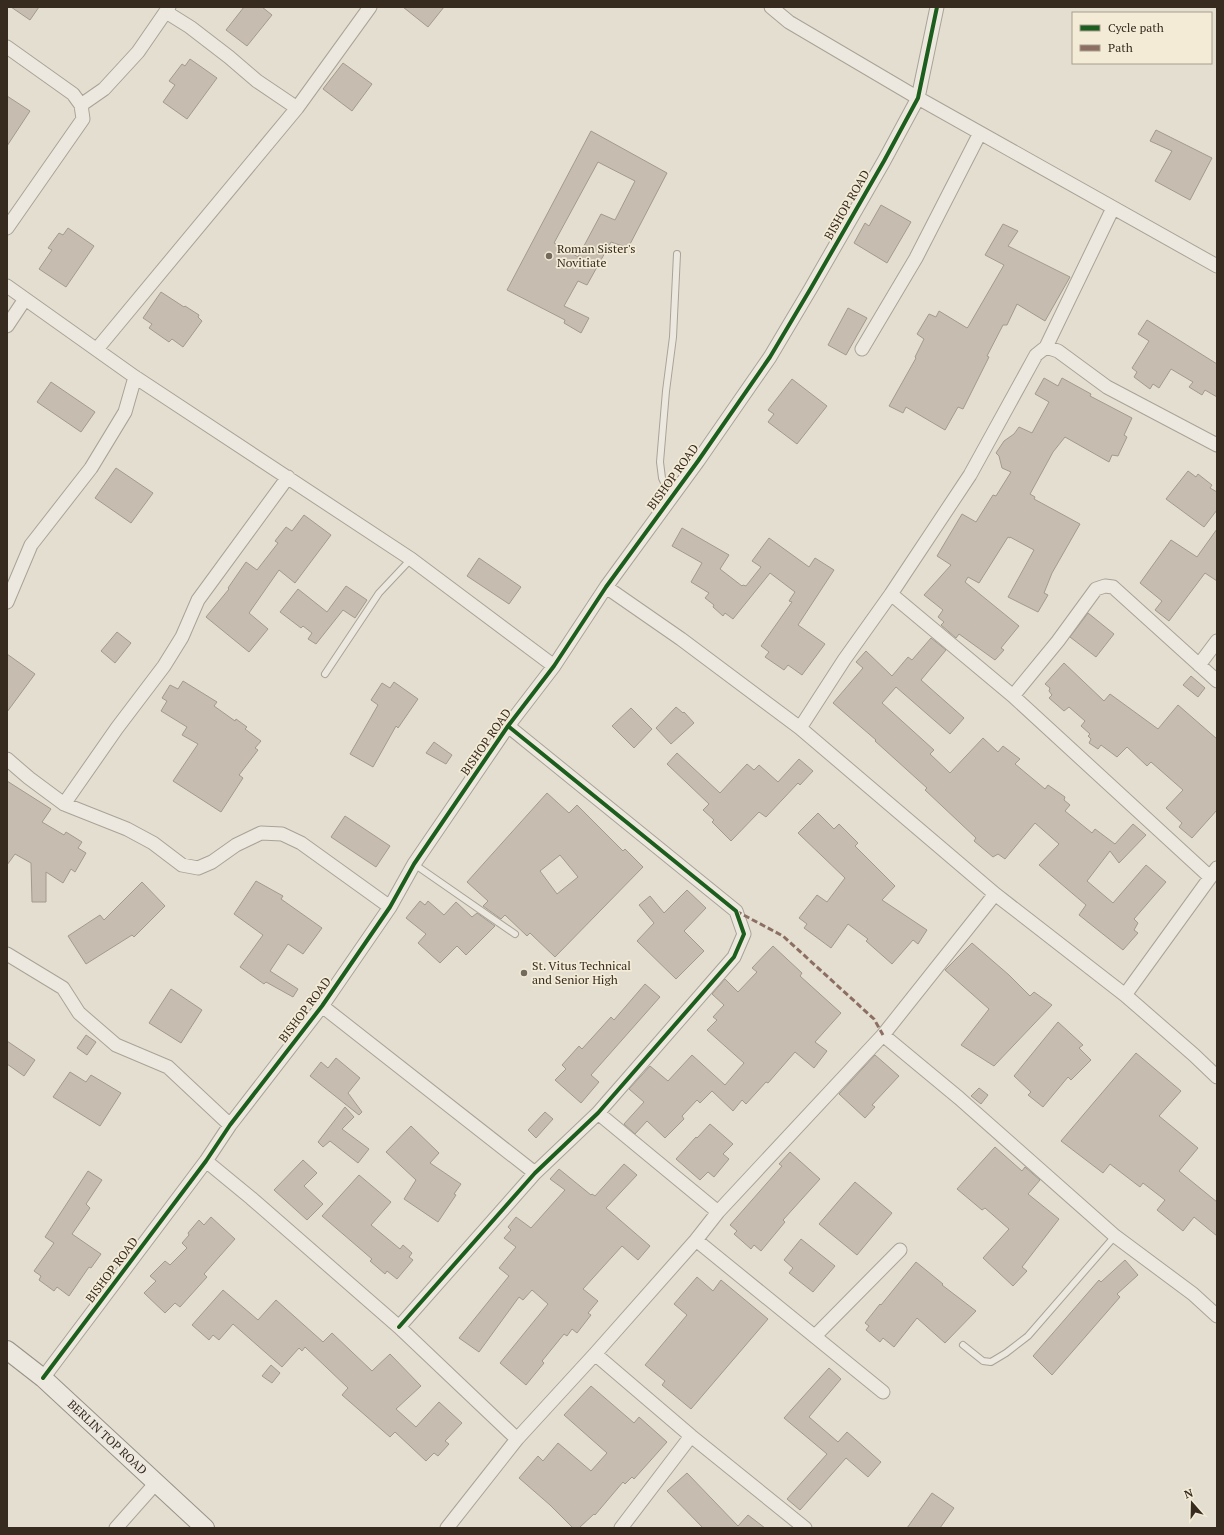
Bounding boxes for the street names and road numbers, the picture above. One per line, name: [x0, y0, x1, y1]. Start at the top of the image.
street label: BISHOP ROAD: [821, 167, 873, 242]
street label: BISHOP ROAD: [644, 441, 702, 513]
street label: BISHOP ROAD: [457, 705, 514, 778]
street label: BISHOP ROAD: [275, 974, 334, 1045]
street label: BISHOP ROAD: [82, 1234, 141, 1305]
street label: BERLIN TOP ROAD: [65, 1397, 150, 1477]

